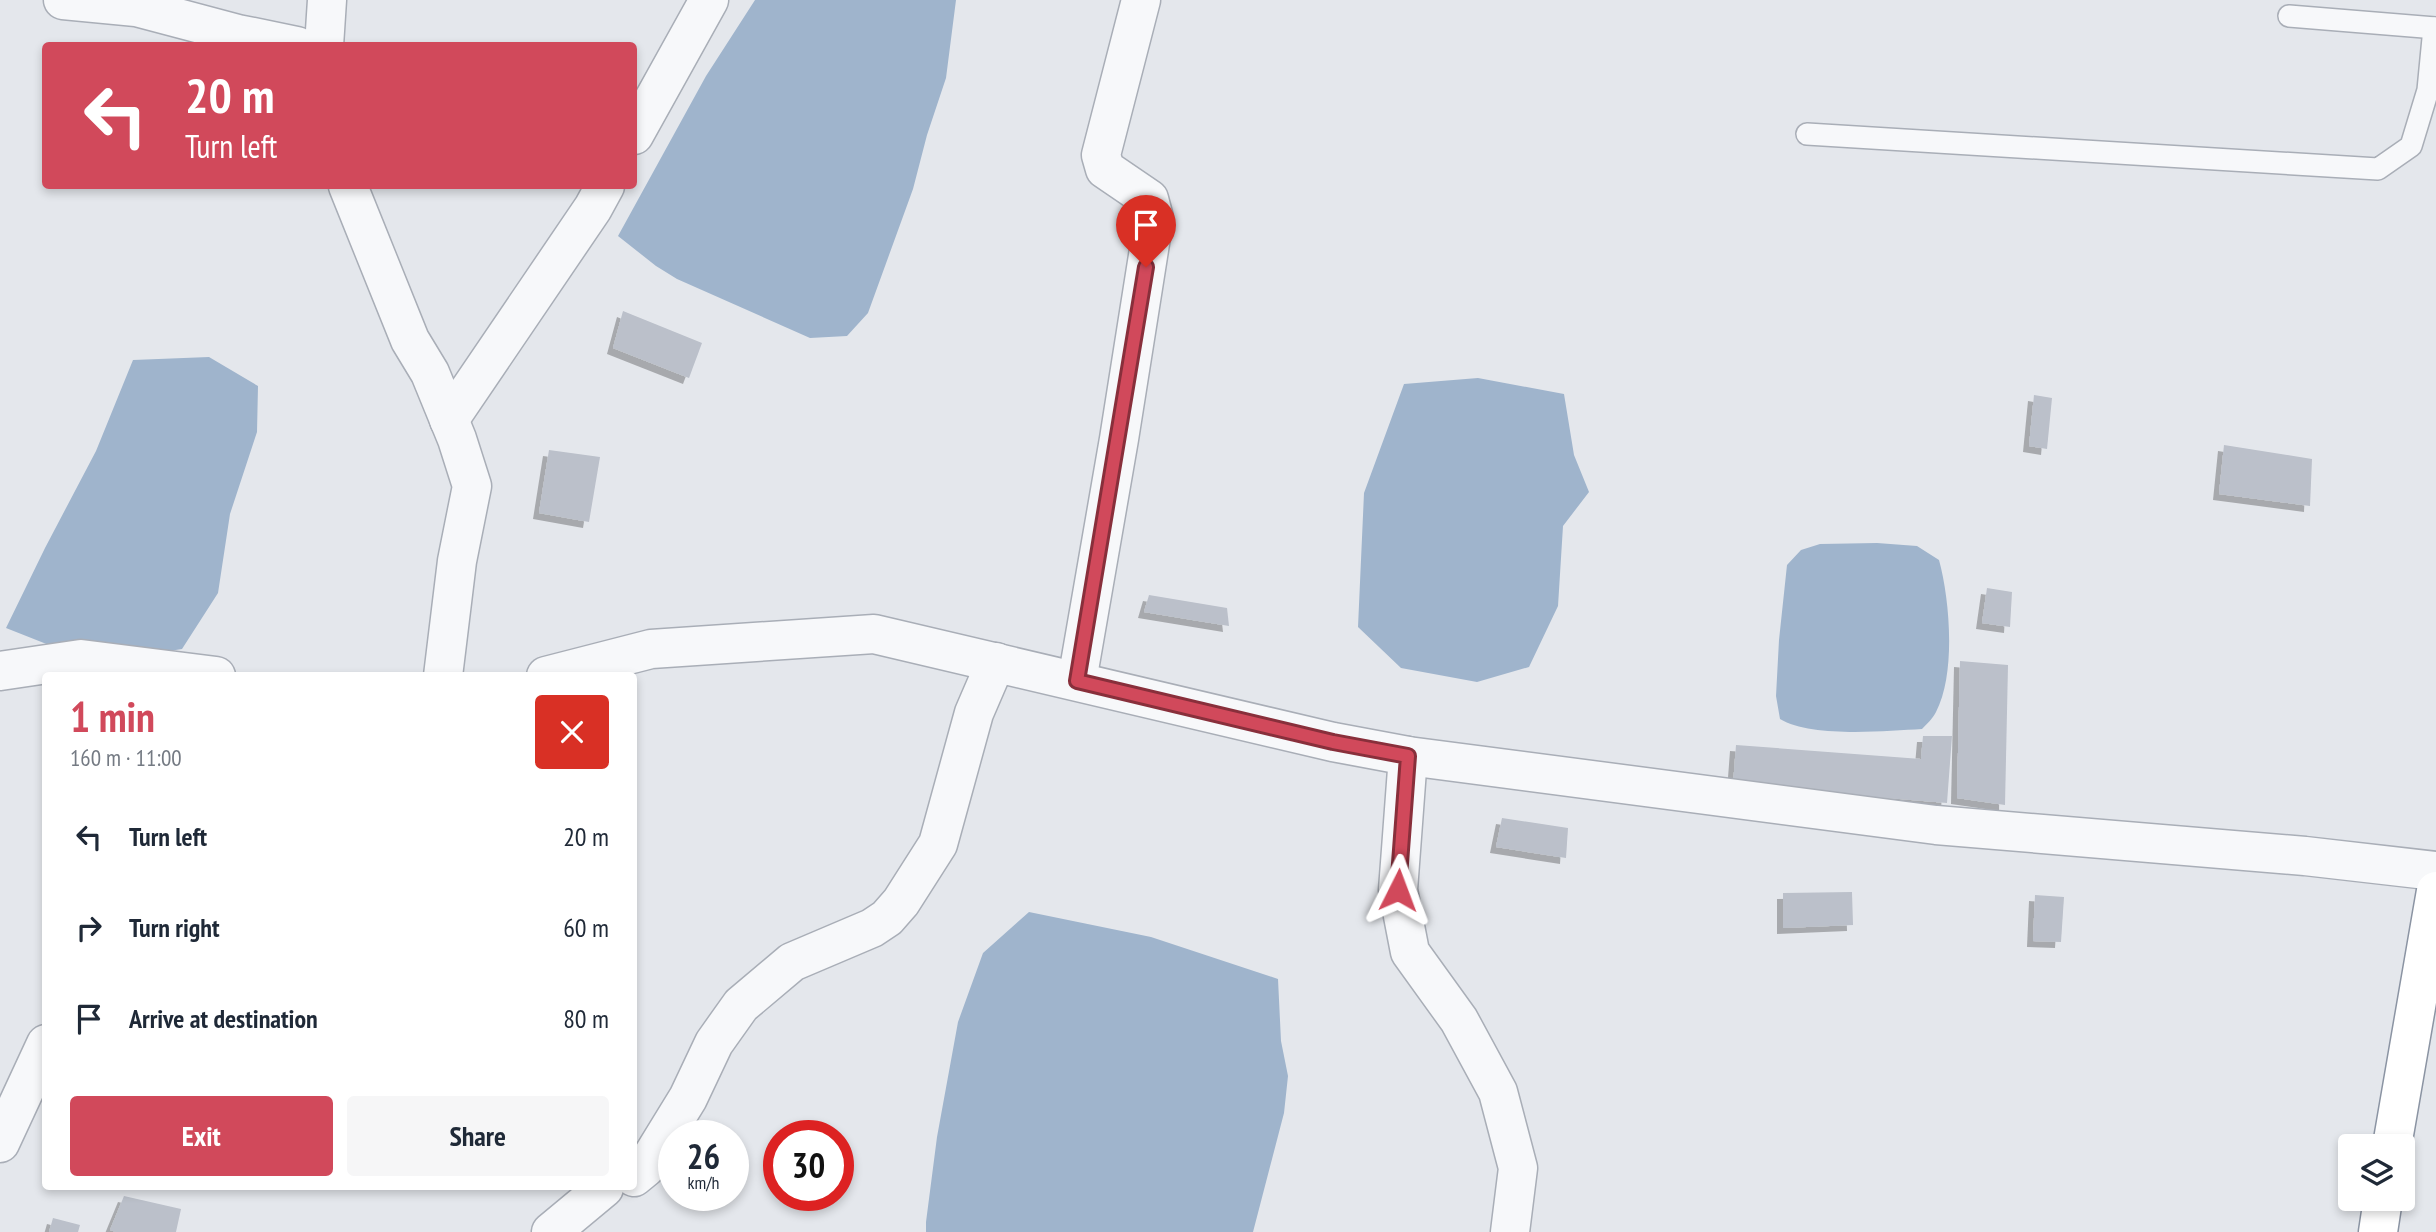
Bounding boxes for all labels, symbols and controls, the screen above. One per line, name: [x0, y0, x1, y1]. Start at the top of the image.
text: 20 m: [185, 63, 274, 127]
icon: left: [70, 70, 161, 161]
text: Turn left: [185, 125, 277, 167]
pin: [1116, 195, 1176, 267]
icon: arrive: [1127, 206, 1165, 244]
text: 1 min: [70, 689, 155, 744]
button: close: [535, 695, 609, 769]
text: 160 m · 11:00: [70, 743, 182, 772]
icon: left: [70, 818, 108, 856]
text: Turn left: [129, 820, 207, 853]
text: 20 m: [563, 820, 609, 853]
position arrow: [1361, 853, 1435, 927]
icon: right: [70, 909, 108, 947]
text: Turn right: [129, 911, 220, 944]
text: 60 m: [563, 911, 609, 944]
icon: arrive: [70, 1000, 108, 1038]
text: Arrive at destination: [129, 1002, 318, 1035]
text: 80 m: [563, 1002, 609, 1035]
button: Exit: [70, 1096, 333, 1176]
button: Share: [347, 1096, 609, 1176]
speed limit sign: 30: [763, 1120, 854, 1211]
text: 26: [687, 1133, 720, 1179]
map controls: [2338, 1134, 2415, 1211]
button: layers: [2338, 1134, 2415, 1211]
text: km/h: [688, 1171, 719, 1194]

